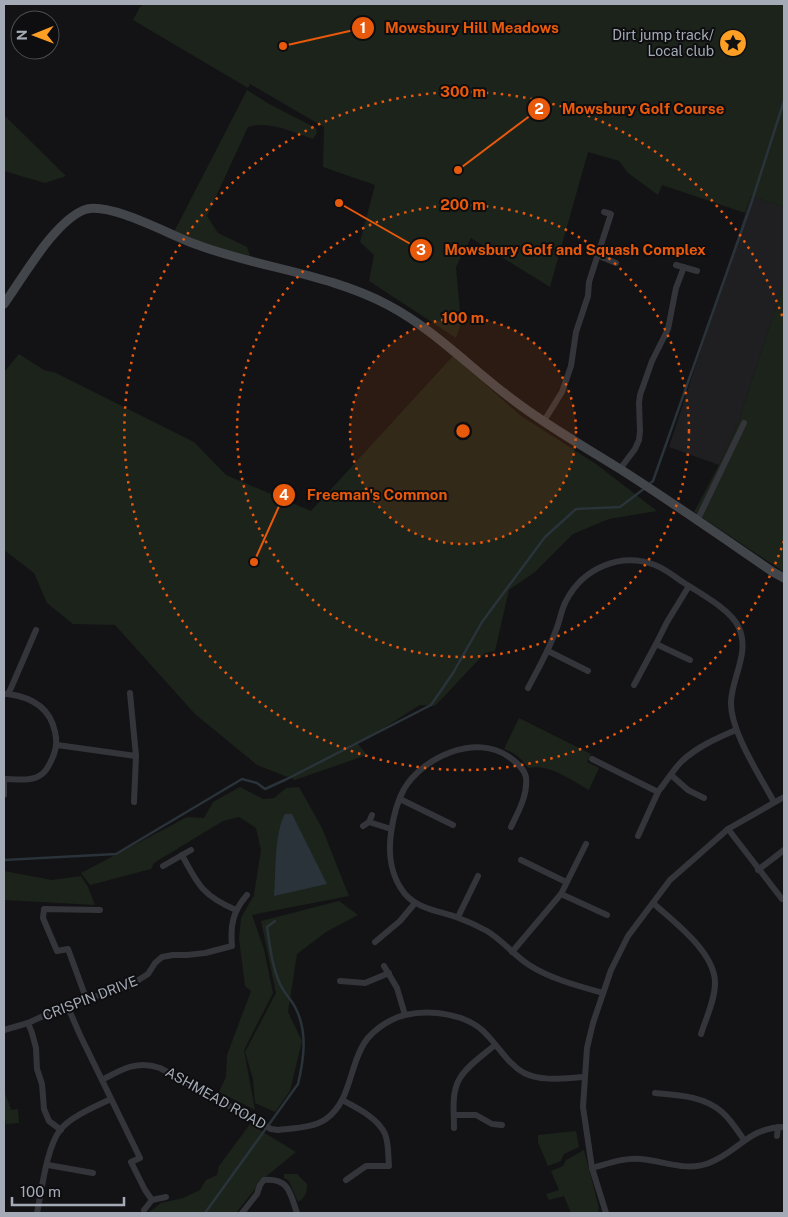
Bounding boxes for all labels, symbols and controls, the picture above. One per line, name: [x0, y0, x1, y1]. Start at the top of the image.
north arrow: [10, 10, 60, 60]
callout: Mowsbury Hill Meadows: [350, 13, 569, 43]
text: 1: [360, 19, 366, 36]
text: Mowsbury Hill Meadows: [385, 19, 559, 36]
place label: Dirt jump track/ Local club: [612, 27, 714, 59]
place icon: Dirt jump track/ Local club: [718, 28, 748, 58]
text: N: [14, 30, 30, 41]
text: 300 m: [440, 83, 486, 100]
callout: Mowsbury Golf Course: [527, 94, 734, 124]
text: 2: [534, 100, 544, 117]
text: Mowsbury Golf Course: [562, 100, 724, 117]
text: 200 m: [440, 196, 486, 213]
callout: Mowsbury Golf and Squash Complex: [409, 235, 716, 265]
text: 3: [416, 241, 426, 258]
text: Mowsbury Golf and Squash Complex: [444, 241, 706, 258]
text: 100 m: [442, 309, 484, 326]
centre of rings: [454, 422, 472, 440]
callout: Freeman's Common: [271, 480, 457, 510]
text: 4: [279, 486, 289, 503]
text: Freeman's Common: [307, 486, 447, 503]
street label: CRISPIN DRIVE: [40, 973, 140, 1023]
street label: ASHMEAD ROAD: [163, 1064, 269, 1132]
scale bar: [12, 1174, 125, 1206]
text: 100 m: [20, 1183, 61, 1200]

